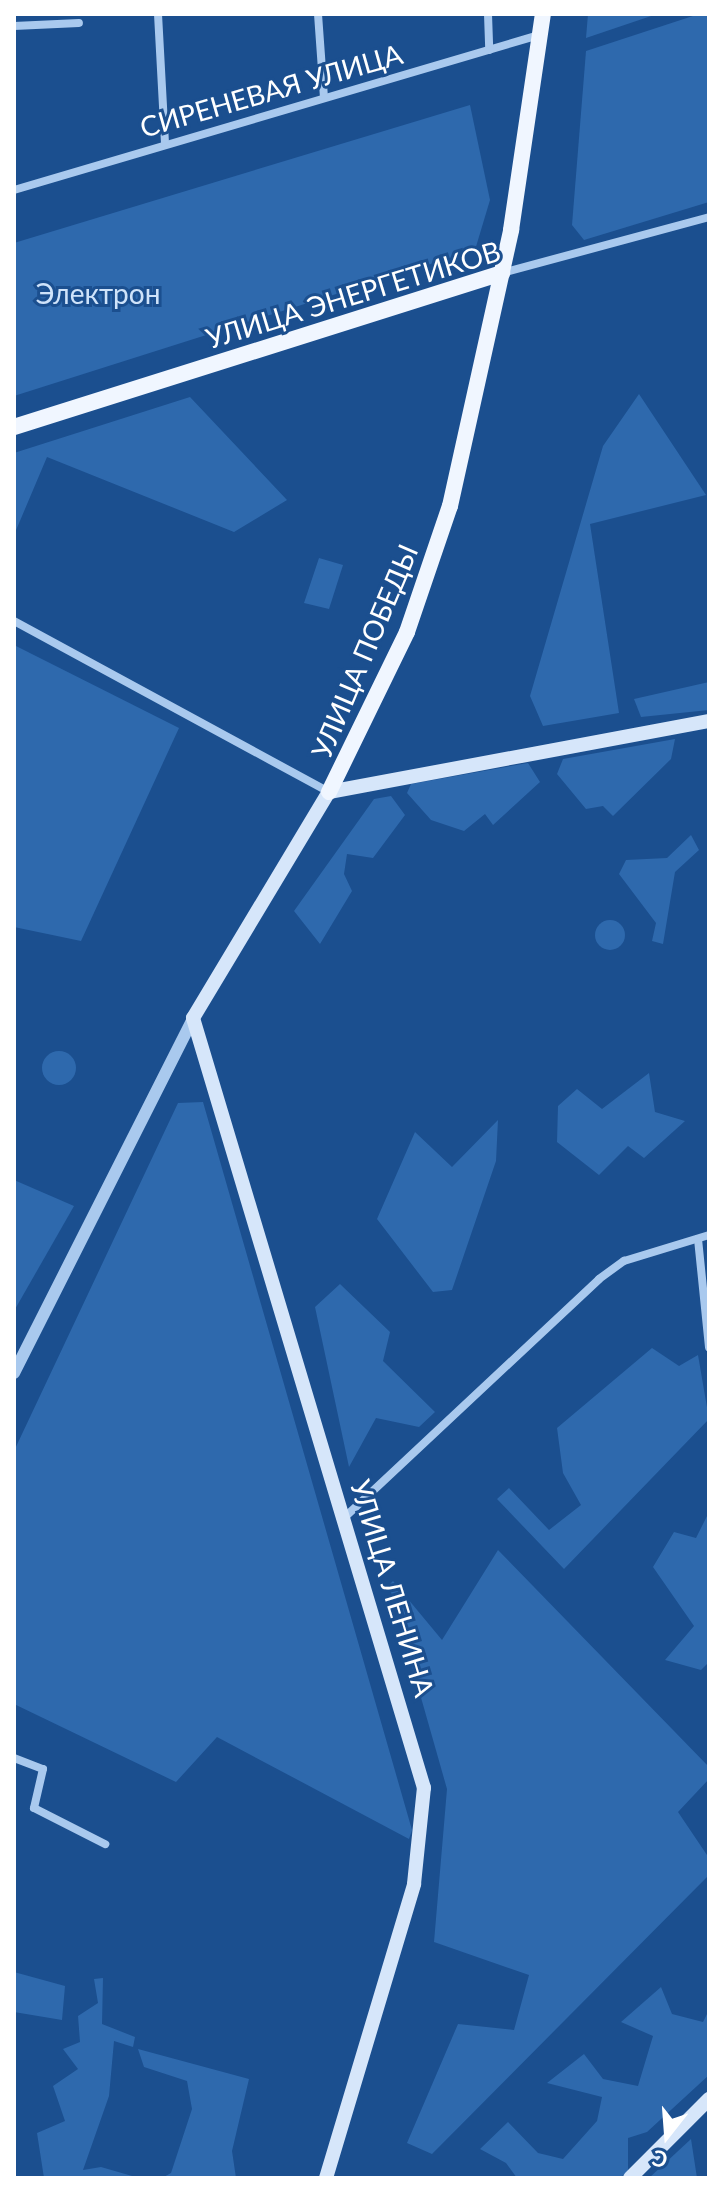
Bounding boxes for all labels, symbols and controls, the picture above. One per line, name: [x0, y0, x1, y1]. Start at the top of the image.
street label: СИРЕНЕВАЯ УЛИЦА: [136, 36, 406, 144]
street label: УЛИЦА ЭНЕРГЕТИКОВ: [202, 233, 504, 355]
park label: Электрон: [36, 276, 160, 310]
street label: УЛИЦА ПОБЕДЫ: [304, 539, 424, 763]
street label: УЛИЦА ЛЕНИНА: [344, 1475, 442, 1701]
north arrow: [627, 2096, 707, 2176]
text: С: [649, 2144, 671, 2174]

